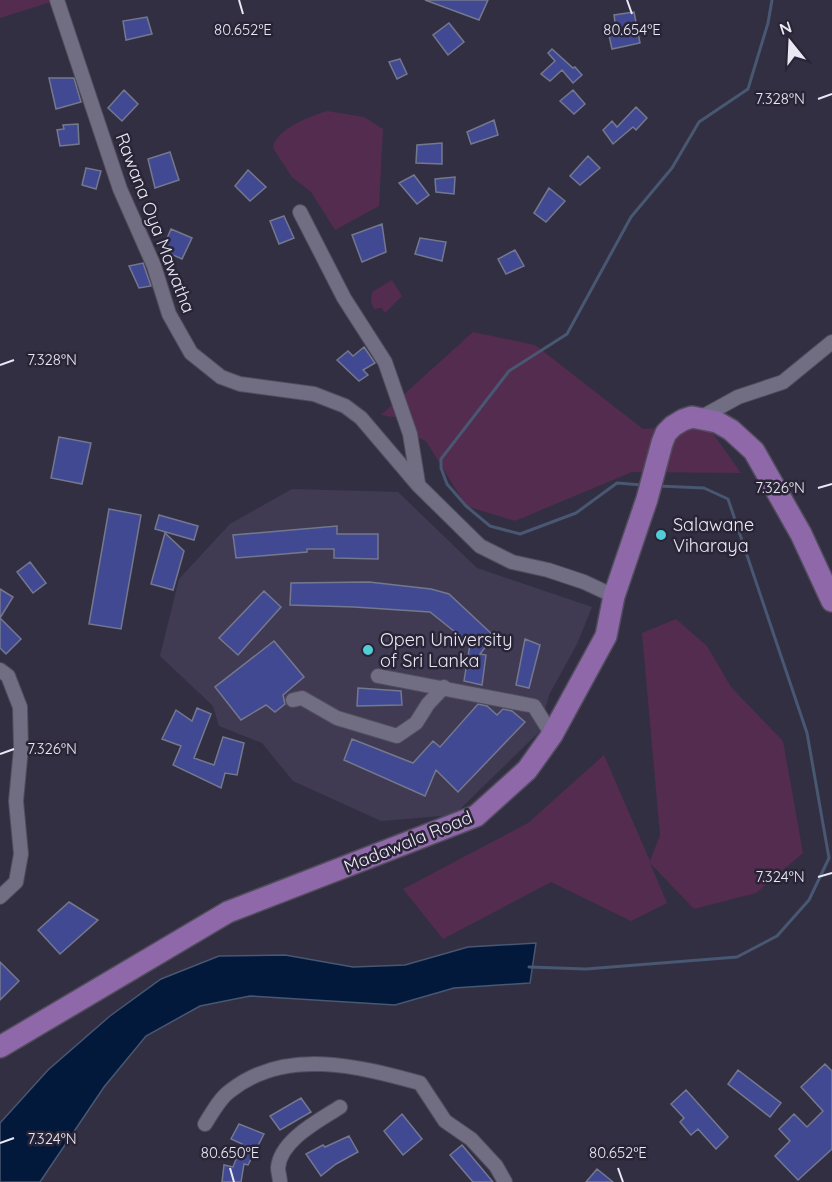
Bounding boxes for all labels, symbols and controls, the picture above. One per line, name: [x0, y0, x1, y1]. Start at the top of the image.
north arrow: [760, 12, 820, 72]
text: N: [777, 16, 794, 39]
text: 80.652°E: [214, 20, 272, 39]
text: 80.654°E: [603, 20, 661, 39]
text: 7.328°N: [755, 89, 805, 108]
street label: Rawana Oya Mawatha: [111, 130, 200, 316]
text: 7.328°N: [27, 350, 77, 369]
text: 7.326°N: [755, 478, 805, 497]
place label: Salawane Viharaya: [673, 513, 754, 557]
marker: Salawane Viharaya: [654, 528, 668, 542]
place label: Open University of Sri Lanka: [380, 628, 512, 672]
marker: Open University of Sri Lanka: [361, 643, 375, 657]
text: 7.326°N: [27, 739, 77, 758]
street label: Madawala Road: [340, 805, 475, 878]
text: 7.324°N: [755, 867, 805, 886]
text: 7.324°N: [27, 1129, 77, 1148]
text: 80.650°E: [201, 1143, 259, 1162]
text: 80.652°E: [589, 1143, 647, 1162]

